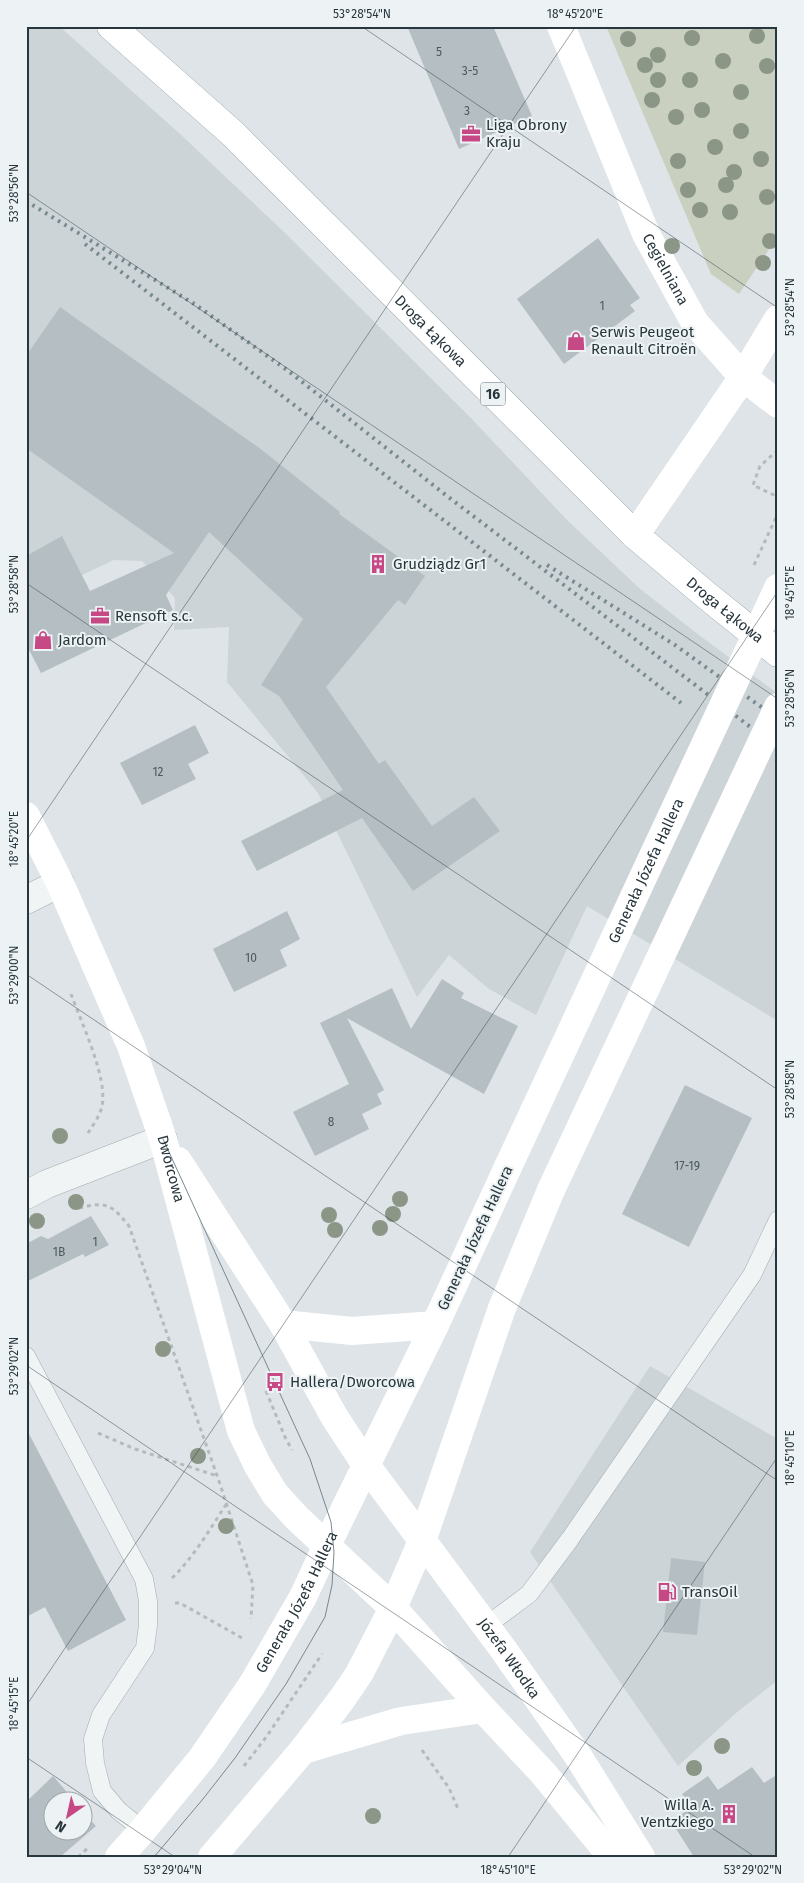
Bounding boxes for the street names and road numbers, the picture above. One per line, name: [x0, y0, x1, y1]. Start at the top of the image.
street label: Cegielniana: [638, 230, 692, 308]
street label: Droga Łąkowa: [391, 291, 470, 371]
road number: 16: [480, 382, 506, 406]
street label: Droga Łąkowa: [683, 573, 767, 647]
street label: Generała Józefa Hallera: [605, 795, 688, 946]
street label: Dworcowa: [153, 1133, 189, 1204]
street label: Generała Józefa Hallera: [434, 1163, 516, 1313]
street label: Generała Józefa Hallera: [252, 1528, 341, 1676]
street label: Józefa Włodka: [474, 1614, 544, 1702]

